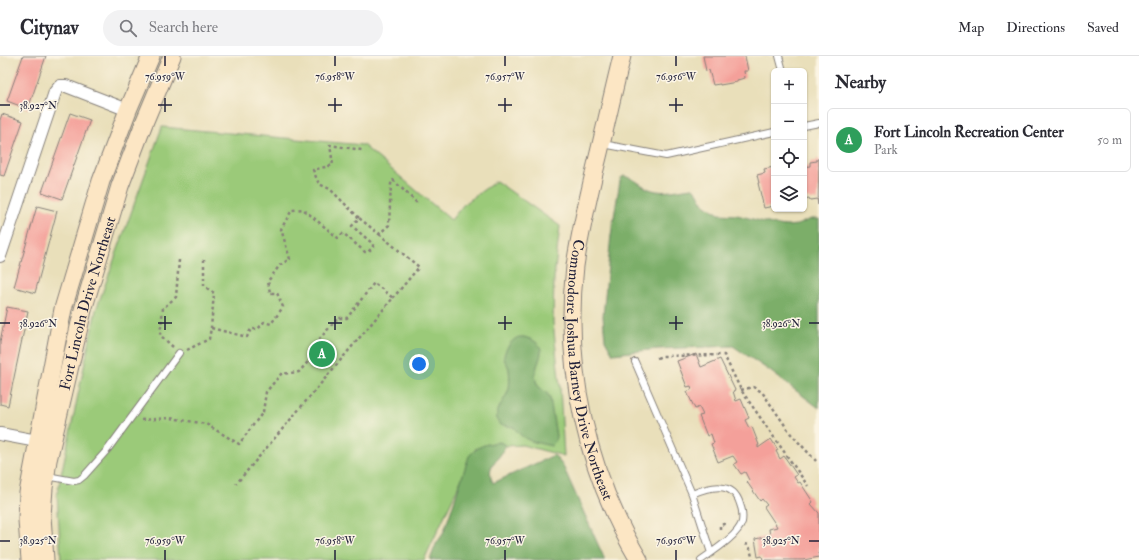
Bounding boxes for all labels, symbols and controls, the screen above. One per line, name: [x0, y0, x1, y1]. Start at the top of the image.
search box: [103, 10, 383, 46]
text: Citynav: [20, 16, 79, 40]
icon: search: [117, 17, 139, 39]
text: Search here: [149, 18, 218, 37]
text: Map: [958, 19, 984, 36]
text: Directions: [1006, 19, 1065, 36]
text: Saved: [1087, 19, 1119, 36]
map controls: [771, 68, 807, 212]
button: +: [771, 68, 807, 104]
text: 76.959°W: [145, 71, 186, 83]
text: 76.958°W: [315, 71, 356, 83]
text: 76.957°W: [485, 71, 526, 83]
text: 76.956°W: [656, 71, 697, 83]
text: Nearby: [835, 72, 886, 93]
text: 38.927°N: [19, 100, 57, 112]
button: −: [771, 104, 807, 140]
text: Fort Lincoln Recreation Center: [874, 123, 1064, 142]
text: A: [845, 132, 853, 148]
text: 50 m: [1097, 132, 1122, 148]
button: locate: [771, 140, 807, 176]
text: Park: [874, 142, 898, 158]
button: layers: [771, 176, 807, 212]
street label: Fort Lincoln Drive Northeast: [56, 214, 120, 392]
street label: Commodore Joshua Barney Drive Northeast: [561, 238, 617, 503]
text: 38.926°N: [19, 318, 57, 330]
text: 38.926°N: [762, 318, 800, 330]
pin: A: [309, 339, 335, 369]
your location: [409, 354, 429, 374]
text: 38.925°N: [19, 535, 57, 547]
text: 76.959°W: [145, 535, 186, 547]
text: 76.958°W: [315, 535, 356, 547]
text: 76.957°W: [485, 535, 526, 547]
text: 76.956°W: [656, 535, 697, 547]
text: 38.925°N: [762, 535, 800, 547]

